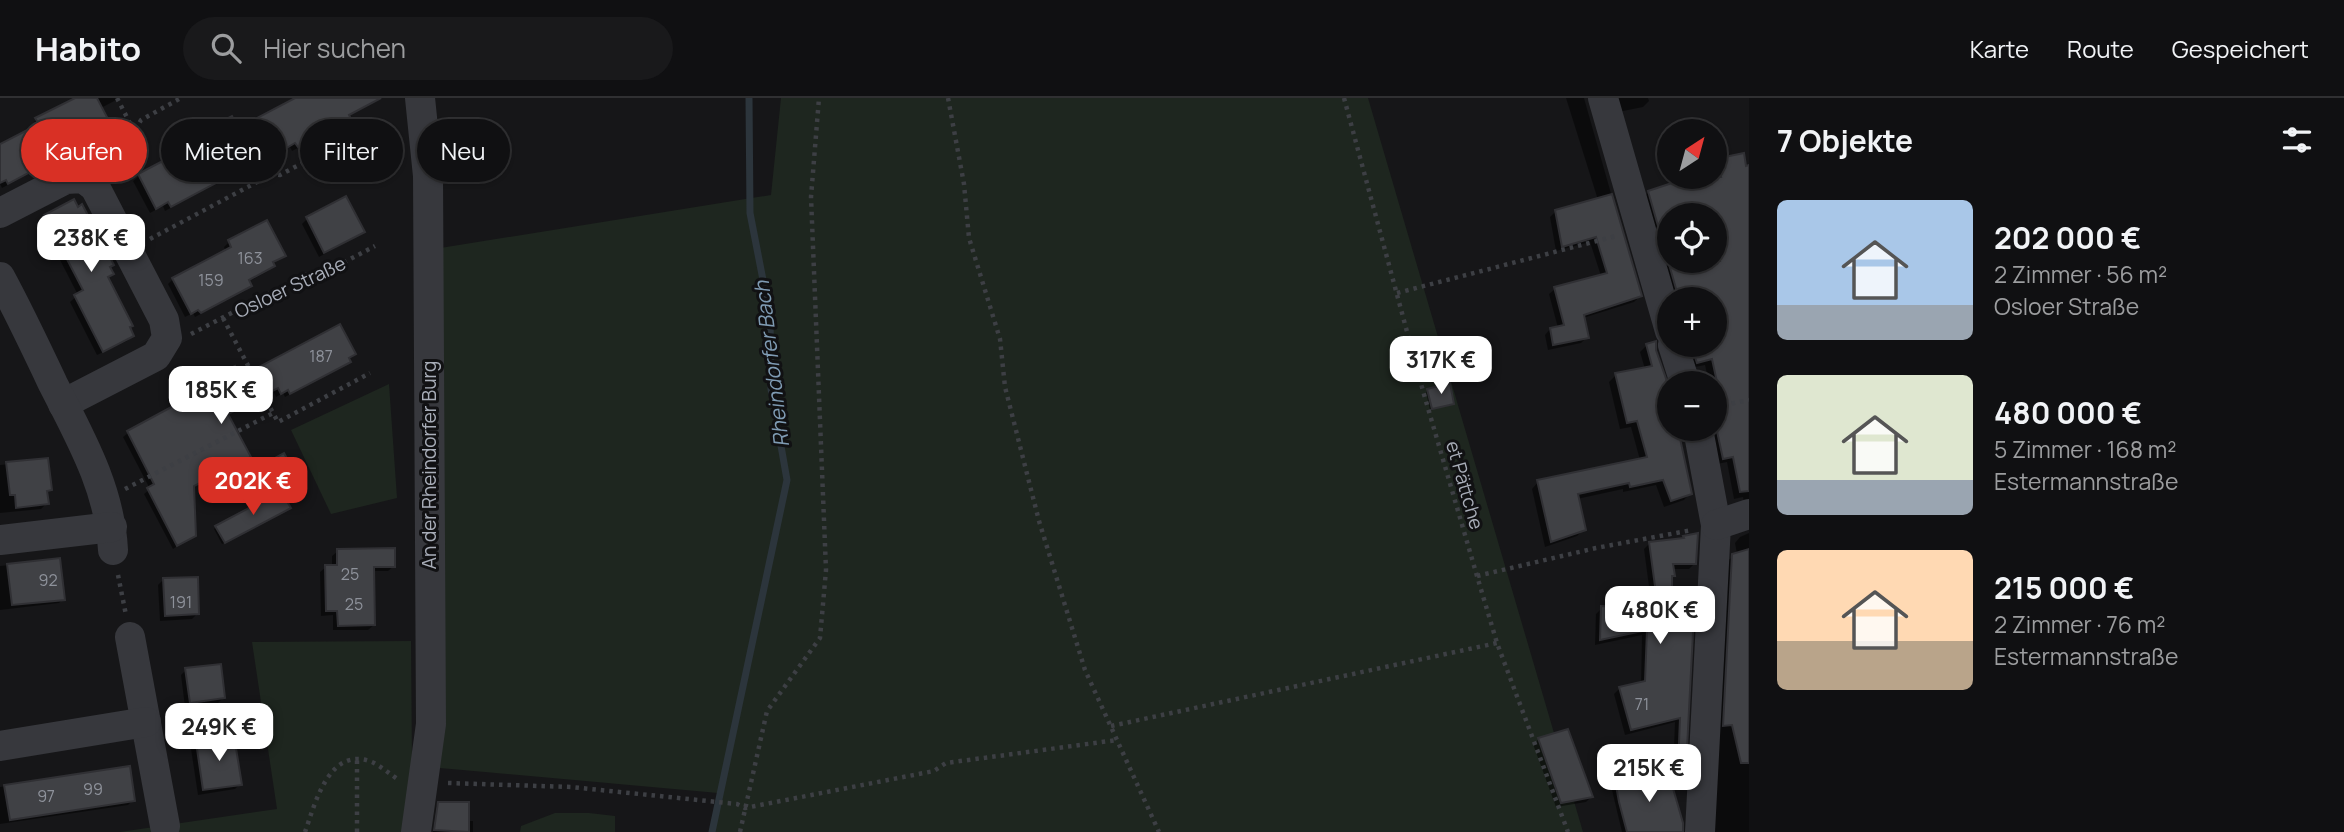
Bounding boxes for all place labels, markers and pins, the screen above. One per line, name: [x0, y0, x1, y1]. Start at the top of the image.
pin: 238K €: [34, 214, 148, 274]
pin: 317K €: [1384, 336, 1498, 396]
pin: 185K €: [164, 366, 278, 426]
pin: 202K €: [196, 458, 310, 517]
pin: 480K €: [1603, 587, 1717, 646]
pin: 249K €: [162, 704, 276, 763]
pin: 215K €: [1592, 744, 1706, 804]

